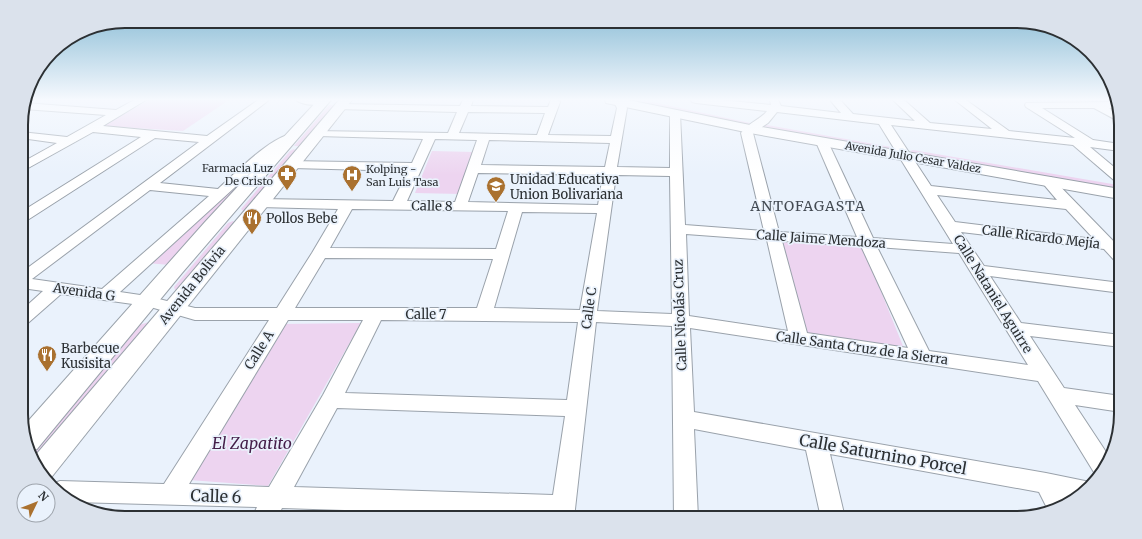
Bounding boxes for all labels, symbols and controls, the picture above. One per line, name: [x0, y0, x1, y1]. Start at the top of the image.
street label: Avenida Julio Cesar Valdez: [843, 138, 982, 176]
place label: Farmacia Luz De Cristo: [202, 161, 274, 188]
place label: Kolping - San Luis Tasa: [366, 162, 439, 189]
pharmacy icon: Farmacia Luz De Cristo: [276, 163, 298, 191]
hospital icon: Kolping - San Luis Tasa: [341, 164, 363, 192]
place label: Unidad Educativa Union Bolivariana: [510, 171, 623, 203]
school or university icon: Unidad Educativa Union Bolivariana: [485, 175, 507, 203]
street label: Calle 8: [411, 197, 453, 215]
district label: ANTOFAGASTA: [749, 197, 866, 215]
restaurant icon: Pollos Bebe: [241, 207, 263, 235]
place label: Pollos Bebe: [266, 210, 338, 227]
street label: Calle Ricardo Mejía: [981, 221, 1101, 253]
street label: Calle Jaime Mendoza: [756, 226, 886, 252]
street label: Calle Nataniel Aguirre: [950, 232, 1037, 357]
street label: Avenida Bolivia: [154, 242, 229, 329]
street label: Calle Nicolás Cruz: [670, 259, 690, 371]
street label: Avenida G: [51, 279, 117, 305]
street label: Calle C: [578, 286, 600, 330]
street label: Calle 7: [406, 306, 447, 323]
street label: Calle A: [240, 327, 278, 373]
street label: Calle Santa Cruz de la Sierra: [775, 328, 949, 368]
place label: Barbecue Kusisita: [61, 340, 119, 372]
restaurant icon: Barbecue Kusisita: [36, 344, 58, 372]
street label: Calle Saturnino Porcel: [798, 429, 968, 479]
park label: El Zapatito: [212, 433, 292, 453]
north arrow: [16, 483, 56, 523]
street label: Calle 6: [190, 485, 242, 507]
text: N: [35, 488, 52, 504]

